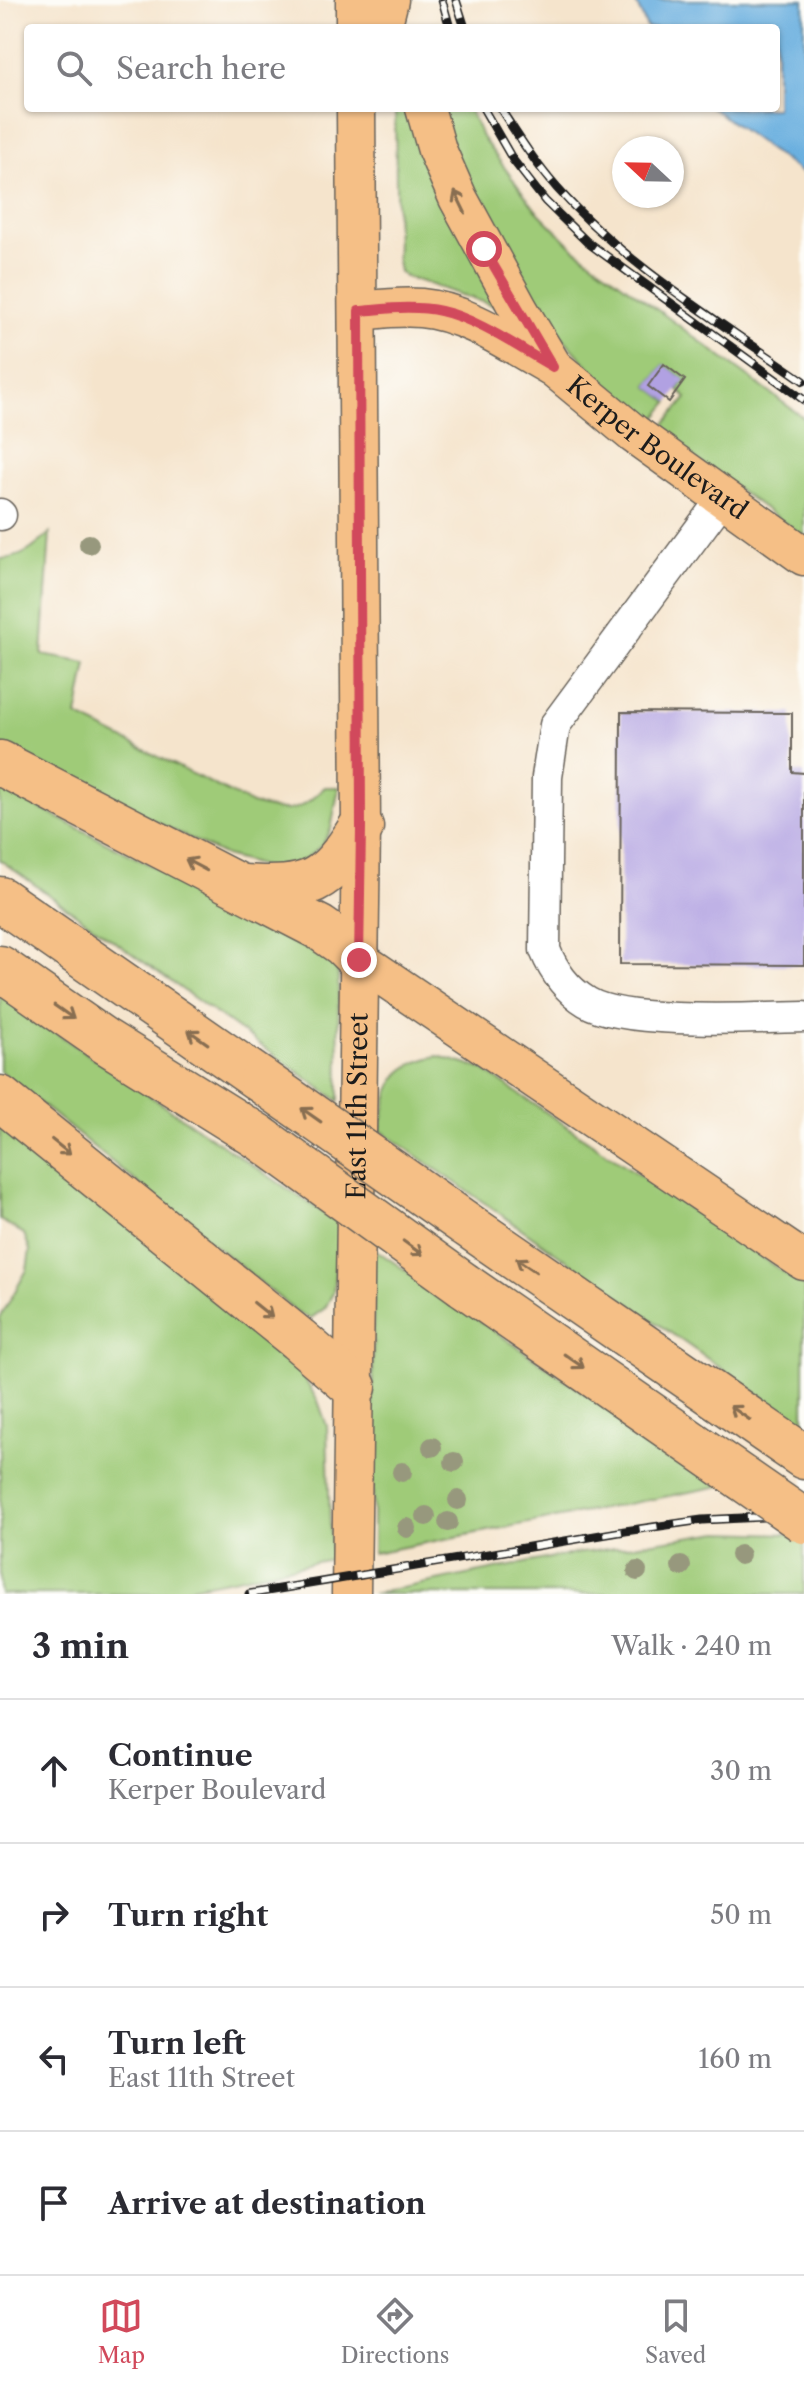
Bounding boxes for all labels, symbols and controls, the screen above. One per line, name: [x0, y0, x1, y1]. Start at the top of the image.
search box: [24, 24, 780, 112]
icon: search: [52, 46, 96, 90]
text: Search here: [116, 50, 286, 87]
north arrow: [612, 136, 684, 208]
one-way arrow: [452, 190, 467, 214]
route start: [466, 231, 502, 267]
street label: Kerper Boulevard: [560, 369, 754, 526]
one-way arrow: [184, 857, 208, 872]
route end: [341, 942, 377, 978]
one-way arrow: [52, 1004, 74, 1020]
street label: East 11th Street: [340, 1012, 375, 1200]
one-way arrow: [188, 1029, 210, 1045]
one-way arrow: [300, 1107, 322, 1123]
one-way arrow: [50, 1138, 71, 1156]
one-way arrow: [402, 1239, 423, 1256]
one-way arrow: [515, 1257, 537, 1273]
one-way arrow: [252, 1302, 273, 1319]
one-way arrow: [562, 1352, 584, 1369]
one-way arrow: [729, 1405, 751, 1421]
text: 3 min: [32, 1625, 129, 1667]
text: Walk · 240 m: [611, 1630, 772, 1662]
text: Continue: [108, 1737, 253, 1774]
icon: ahead: [32, 1749, 76, 1793]
text: 30 m: [710, 1755, 772, 1787]
text: Kerper Boulevard: [108, 1774, 326, 1806]
icon: right: [32, 1893, 76, 1937]
text: Turn right: [108, 1897, 268, 1934]
text: 50 m: [710, 1899, 772, 1931]
text: Turn left: [108, 2025, 245, 2062]
icon: left: [32, 2037, 76, 2081]
text: 160 m: [698, 2043, 772, 2075]
text: East 11th Street: [108, 2062, 295, 2094]
icon: arrive: [32, 2181, 76, 2225]
text: Arrive at destination: [108, 2185, 426, 2222]
tab: Map: [98, 2294, 145, 2369]
tab: Directions: [341, 2294, 449, 2369]
tab: Saved: [645, 2294, 706, 2369]

